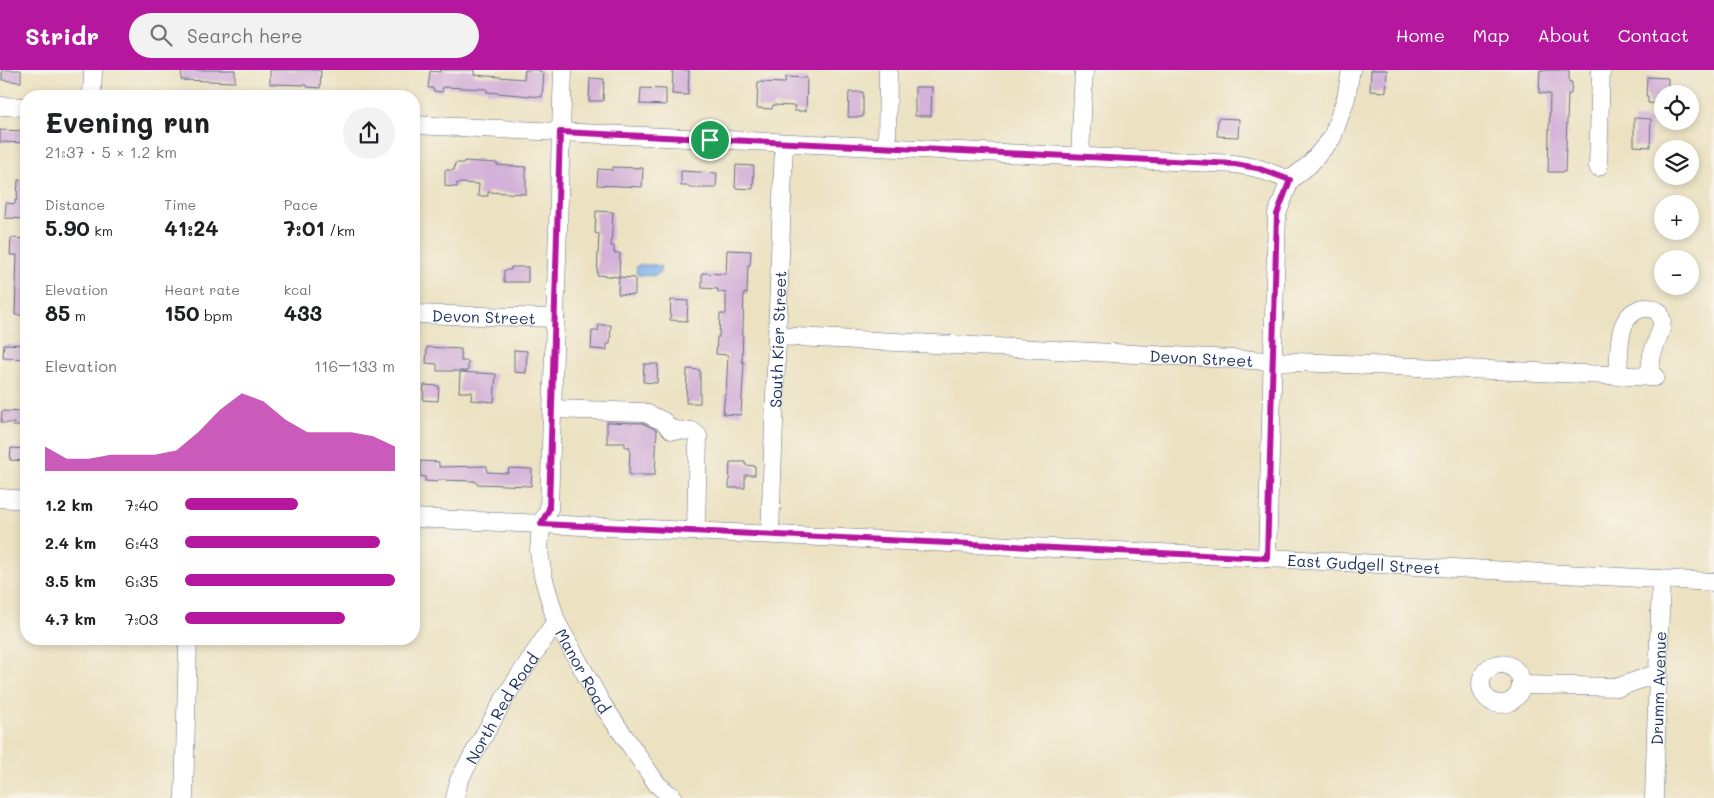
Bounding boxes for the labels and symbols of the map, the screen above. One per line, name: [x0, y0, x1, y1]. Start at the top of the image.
pin: [689, 119, 731, 161]
street label: South Kier Street: [764, 270, 790, 408]
street label: Devon Street: [432, 304, 536, 328]
street label: Devon Street: [1149, 344, 1254, 371]
street label: East Gudgell Street: [1287, 549, 1441, 578]
street label: Manor Road: [551, 624, 616, 717]
street label: Drumm Avenue: [1645, 631, 1670, 745]
street label: North Red Road: [460, 648, 542, 767]

